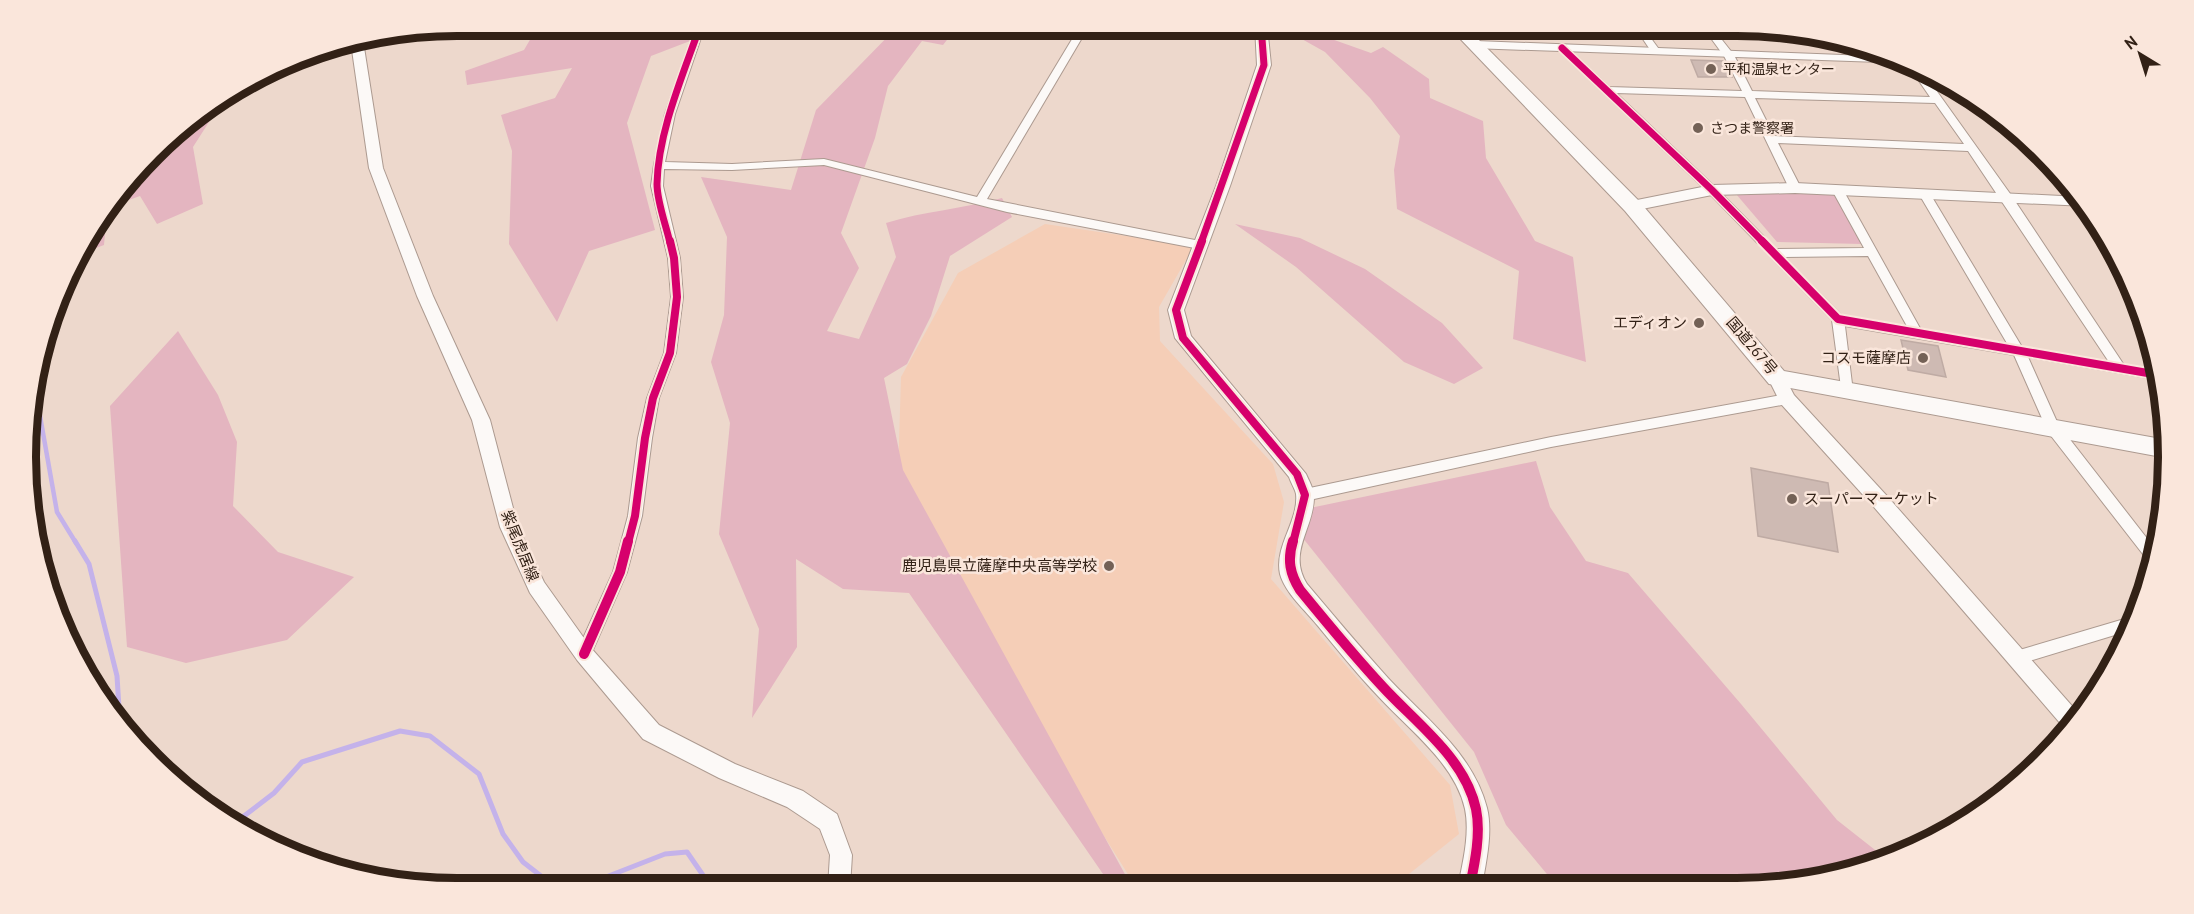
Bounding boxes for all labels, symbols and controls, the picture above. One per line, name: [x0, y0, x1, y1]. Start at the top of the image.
north arrow: [2110, 24, 2170, 84]
text: N: [2120, 31, 2141, 53]
place label: 平和温泉センター: [1723, 60, 1835, 78]
marker: 平和温泉センター: [1704, 62, 1718, 76]
place label: さつま警察署: [1710, 119, 1794, 137]
marker: さつま警察署: [1691, 121, 1705, 135]
place label: エディオン: [1613, 313, 1687, 332]
street label: 国道267号: [1723, 313, 1782, 378]
marker: エディオン: [1692, 316, 1706, 330]
place label: コスモ薩摩店: [1821, 348, 1911, 367]
marker: コスモ薩摩店: [1916, 351, 1930, 365]
place label: スーパーマーケット: [1804, 489, 1939, 508]
marker: スーパーマーケット: [1785, 492, 1799, 506]
street label: 紫尾虎居線: [498, 507, 543, 584]
place label: 鹿児島県立薩摩中央高等学校: [902, 556, 1097, 575]
marker: 鹿児島県立薩摩中央高等学校: [1102, 559, 1116, 573]

